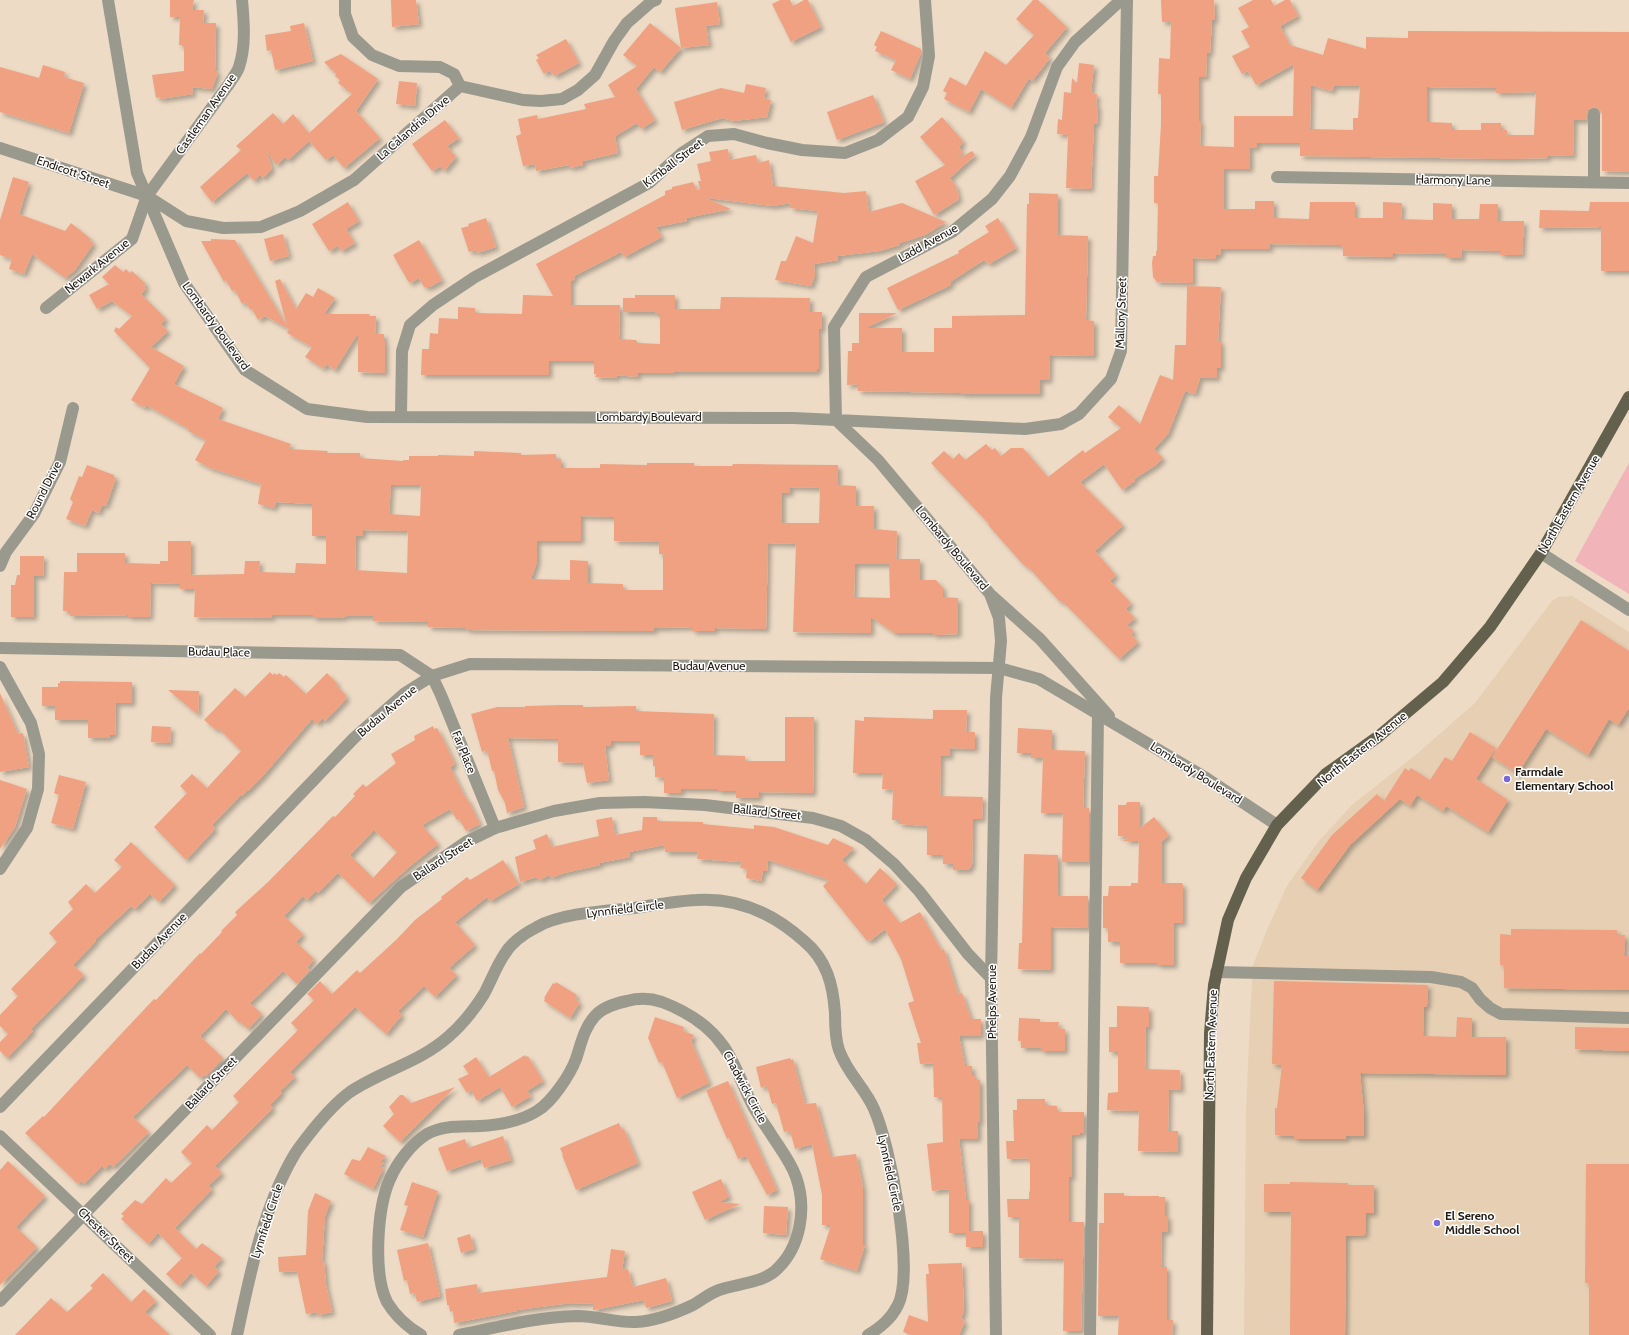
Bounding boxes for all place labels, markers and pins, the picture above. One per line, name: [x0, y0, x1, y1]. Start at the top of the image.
place label: Farmdale Elementary School: [1515, 764, 1613, 793]
marker: Farmdale Elementary School: [1502, 774, 1512, 784]
place label: El Sereno Middle School: [1445, 1208, 1519, 1237]
marker: El Sereno Middle School: [1432, 1218, 1442, 1228]

